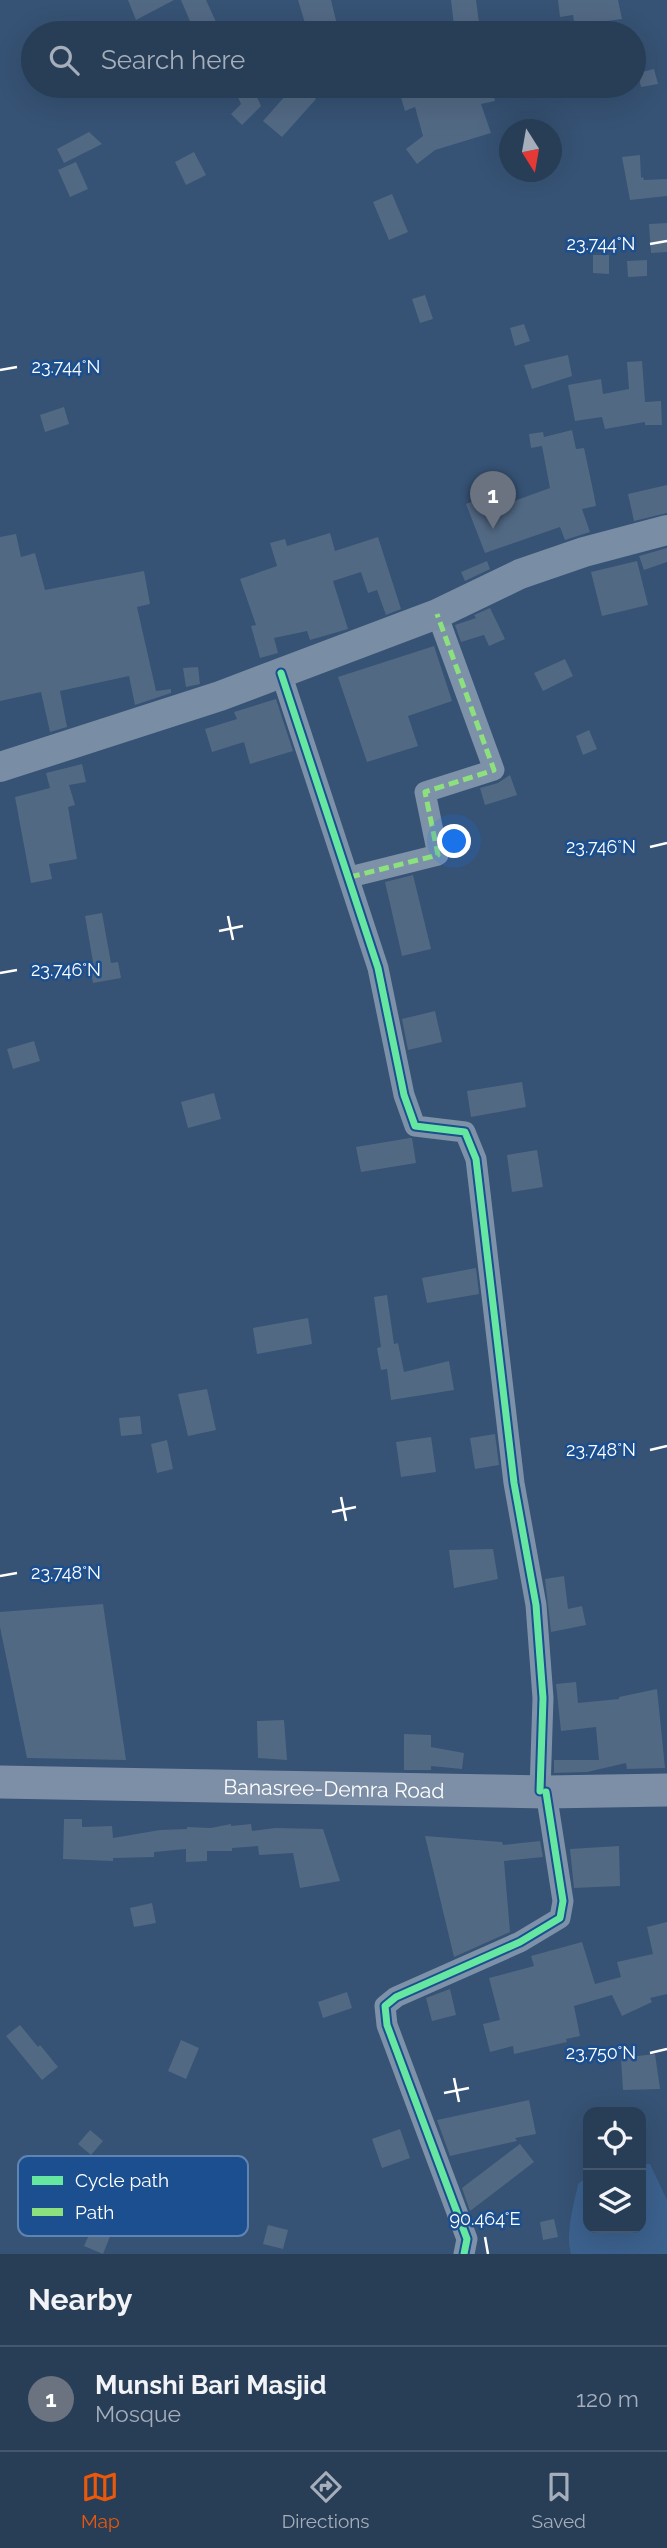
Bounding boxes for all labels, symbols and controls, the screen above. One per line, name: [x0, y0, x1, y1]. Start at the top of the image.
search box: [21, 21, 646, 98]
icon: search: [45, 41, 83, 79]
text: Search here: [101, 45, 245, 75]
north arrow: [499, 119, 562, 182]
text: 23.744°N: [567, 233, 635, 254]
text: 23.744°N: [32, 356, 100, 377]
pin: 1: [470, 471, 516, 529]
your location: [437, 824, 471, 858]
text: 23.746°N: [566, 836, 636, 857]
text: 23.746°N: [31, 959, 101, 980]
text: 23.748°N: [566, 1439, 636, 1460]
text: 23.748°N: [31, 1562, 101, 1583]
street label: Banasree-Demra Road: [223, 1774, 445, 1803]
text: 23.750°N: [566, 2042, 636, 2063]
map controls: [583, 2107, 646, 2233]
button: locate: [583, 2107, 646, 2170]
legend: [18, 2156, 248, 2236]
text: Cycle path: [75, 2169, 169, 2191]
button: layers: [583, 2170, 646, 2233]
text: Path: [75, 2201, 114, 2223]
text: 90.464°E: [449, 2208, 521, 2229]
text: Nearby: [28, 2282, 132, 2317]
text: Munshi Bari Masjid: [95, 2370, 327, 2400]
text: 1: [45, 2385, 57, 2412]
text: 120 m: [576, 2385, 639, 2412]
text: Mosque: [95, 2400, 181, 2427]
tab: Map: [81, 2468, 120, 2532]
tab: Directions: [282, 2468, 370, 2532]
tab: Saved: [532, 2468, 586, 2532]

